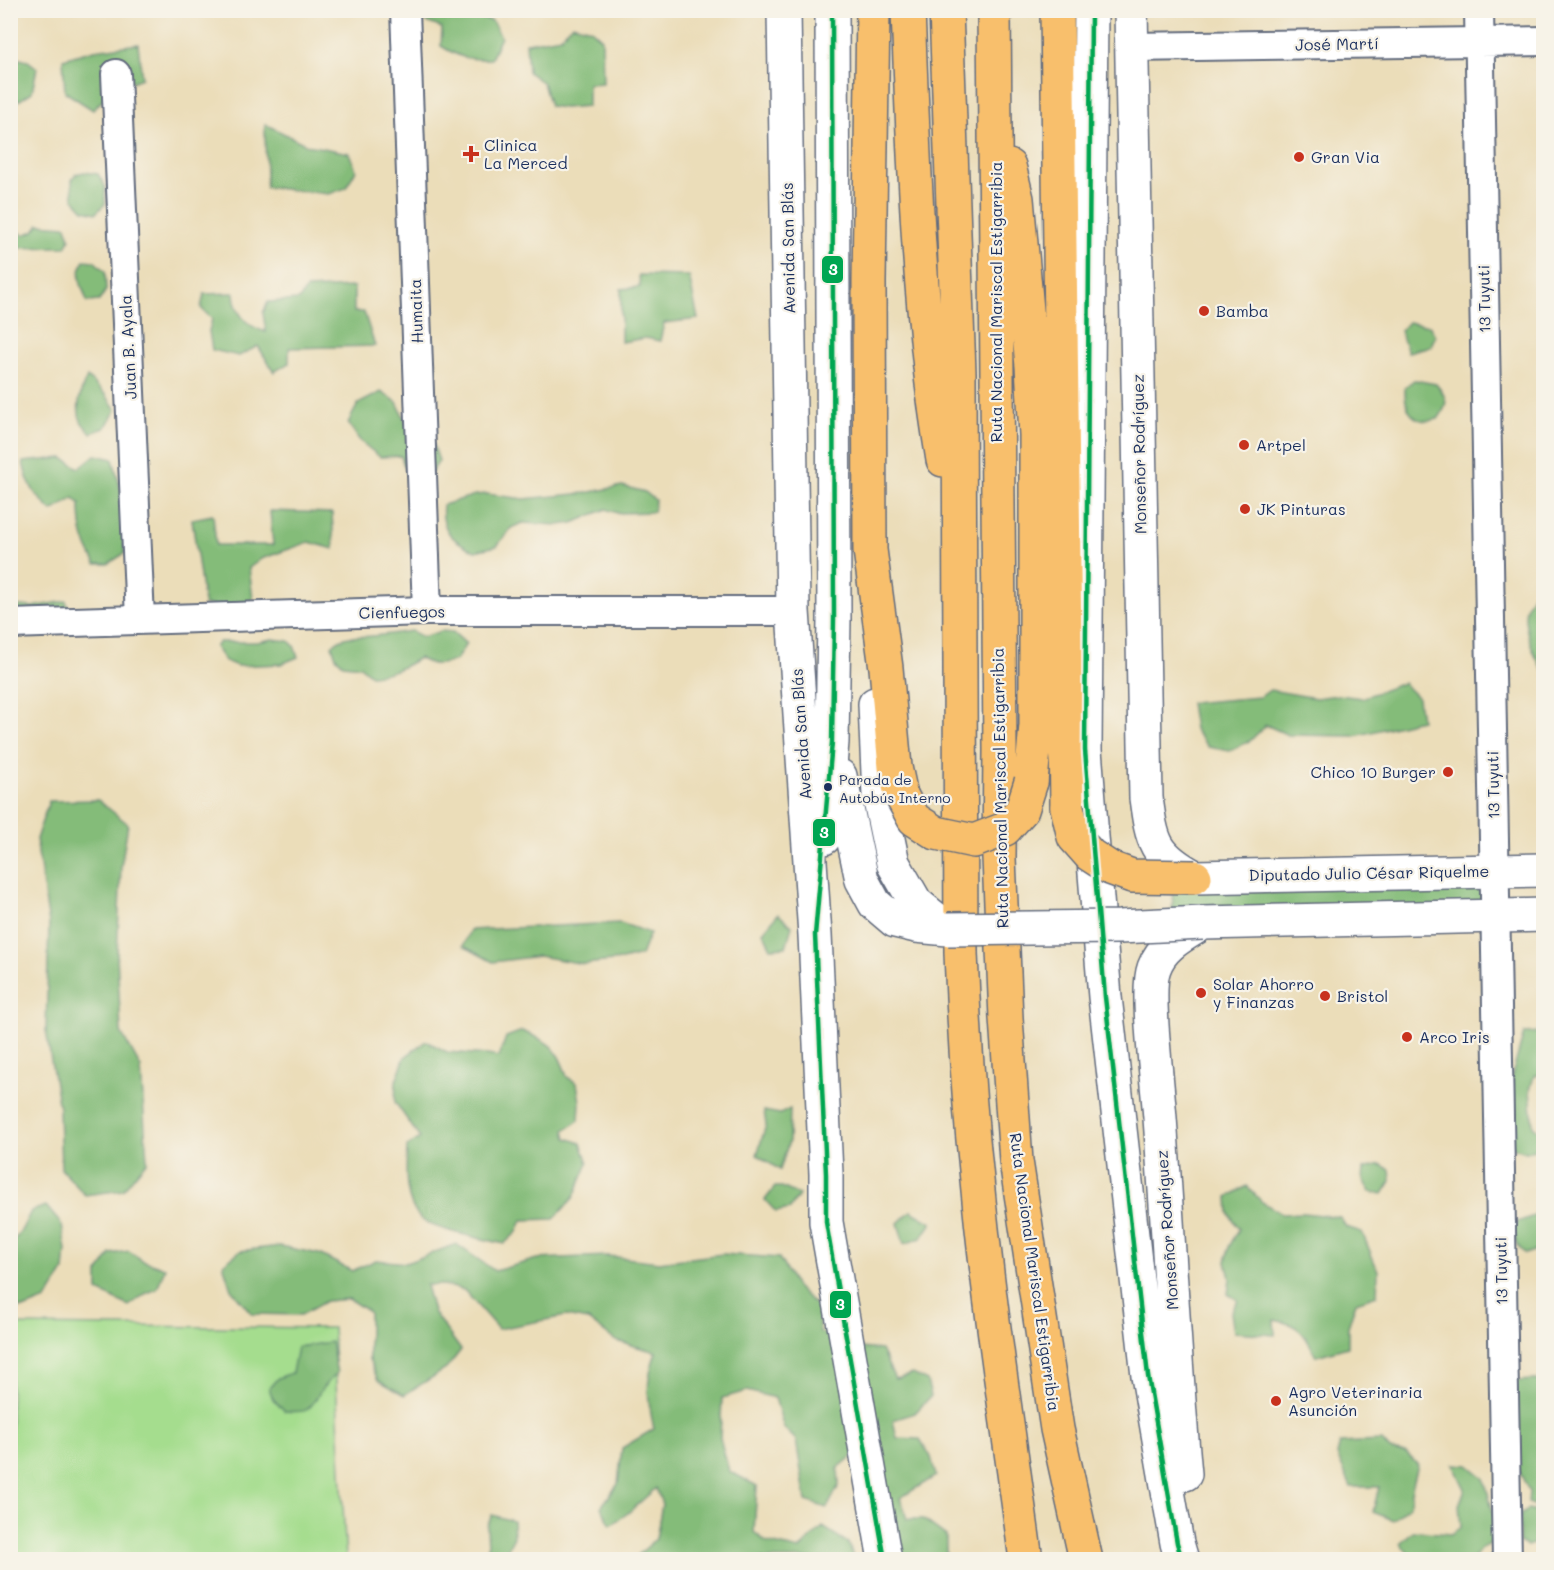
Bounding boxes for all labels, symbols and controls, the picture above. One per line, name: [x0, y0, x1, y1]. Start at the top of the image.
street label: José Martí: [1295, 32, 1379, 55]
place label: Clinica La Merced: [484, 134, 568, 173]
marker: Clinica La Merced: [462, 145, 480, 163]
place label: Gran Via: [1311, 146, 1380, 167]
marker: Gran Via: [1292, 150, 1306, 164]
street label: Ruta Nacional Mariscal Estigarribia: [985, 162, 1006, 442]
street label: Avenida San Blás: [776, 182, 799, 314]
line badge: 3: [821, 255, 844, 284]
text: 3: [828, 258, 838, 279]
street label: 13 Tuyuti: [1472, 265, 1495, 333]
street label: Humaita: [404, 278, 427, 344]
street label: Juan B. Ayala: [114, 294, 141, 400]
place label: Bamba: [1216, 300, 1269, 321]
marker: Bamba: [1197, 304, 1211, 318]
street label: Monseñor Rodríguez: [1127, 374, 1150, 534]
place label: Artpel: [1256, 434, 1306, 455]
marker: Artpel: [1237, 438, 1251, 452]
place label: JK Pinturas: [1257, 498, 1346, 519]
marker: JK Pinturas: [1238, 502, 1252, 516]
street label: Cienfuegos: [359, 600, 445, 623]
street label: Ruta Nacional Mariscal Estigarribia: [987, 647, 1012, 929]
street label: Avenida San Blás: [785, 668, 816, 800]
street label: 13 Tuyuti: [1481, 751, 1504, 819]
place label: Chico 10 Burger: [1311, 761, 1436, 782]
marker: Chico 10 Burger: [1441, 765, 1455, 779]
place label: Parada de Autobús Interno: [839, 770, 950, 807]
marker: Parada de Autobús Interno: [822, 781, 834, 793]
line badge: 3: [812, 818, 836, 847]
text: 3: [819, 821, 829, 842]
street label: Diputado Julio César Riquelme: [1249, 860, 1489, 885]
place label: Solar Ahorro y Finanzas: [1213, 973, 1314, 1012]
place label: Bristol: [1337, 985, 1388, 1006]
marker: Solar Ahorro y Finanzas: [1194, 986, 1208, 1000]
marker: Bristol: [1318, 989, 1332, 1003]
place label: Arco Iris: [1419, 1026, 1490, 1047]
marker: Arco Iris: [1400, 1030, 1414, 1044]
street label: Ruta Nacional Mariscal Estigarribia: [1006, 1131, 1065, 1412]
street label: Monseñor Rodríguez: [1150, 1149, 1183, 1311]
street label: 13 Tuyuti: [1489, 1237, 1512, 1305]
line badge: 3: [829, 1290, 852, 1319]
text: 3: [835, 1293, 845, 1314]
place label: Agro Veterinaria Asunción: [1288, 1381, 1423, 1420]
marker: Agro Veterinaria Asunción: [1269, 1394, 1283, 1408]

